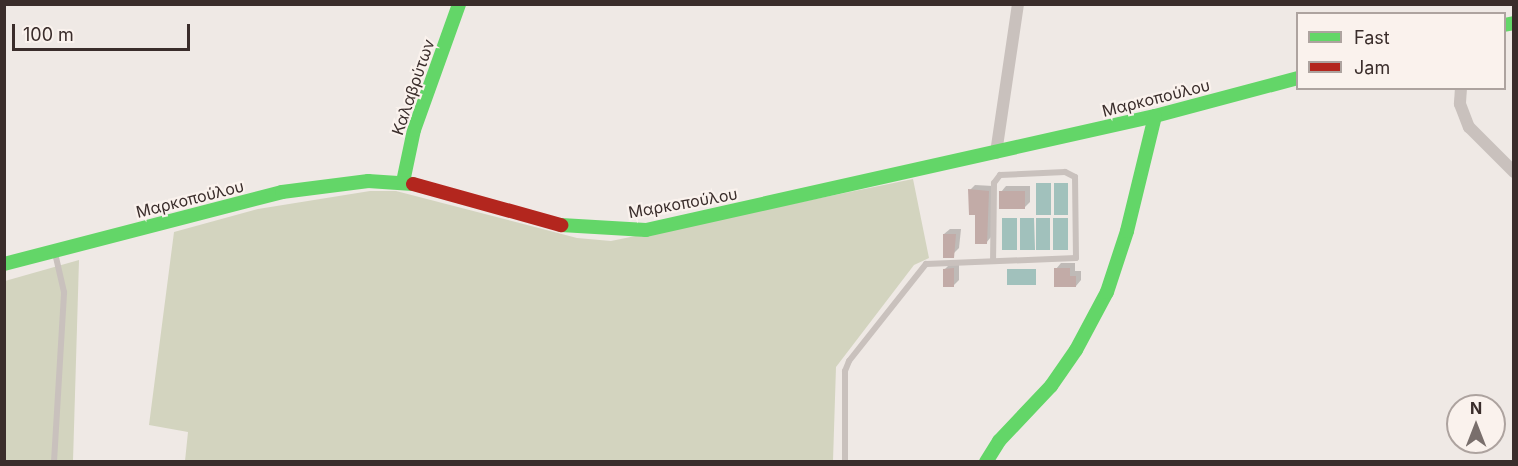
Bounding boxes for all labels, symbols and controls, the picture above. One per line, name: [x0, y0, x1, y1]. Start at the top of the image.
scale bar: [15, 12, 194, 50]
legend: [1296, 12, 1506, 90]
text: 100 m: [23, 24, 74, 45]
text: Fast: [1354, 27, 1390, 48]
street label: Καλαβρύτων: [388, 37, 438, 137]
text: Jam: [1354, 57, 1390, 78]
street label: Μαρκοπούλου: [1100, 75, 1212, 121]
street label: Μαρκοπούλου: [134, 176, 246, 222]
street label: Μαρκοπούλου: [627, 184, 739, 222]
north arrow: [1446, 394, 1506, 454]
text: N: [1470, 398, 1482, 418]

